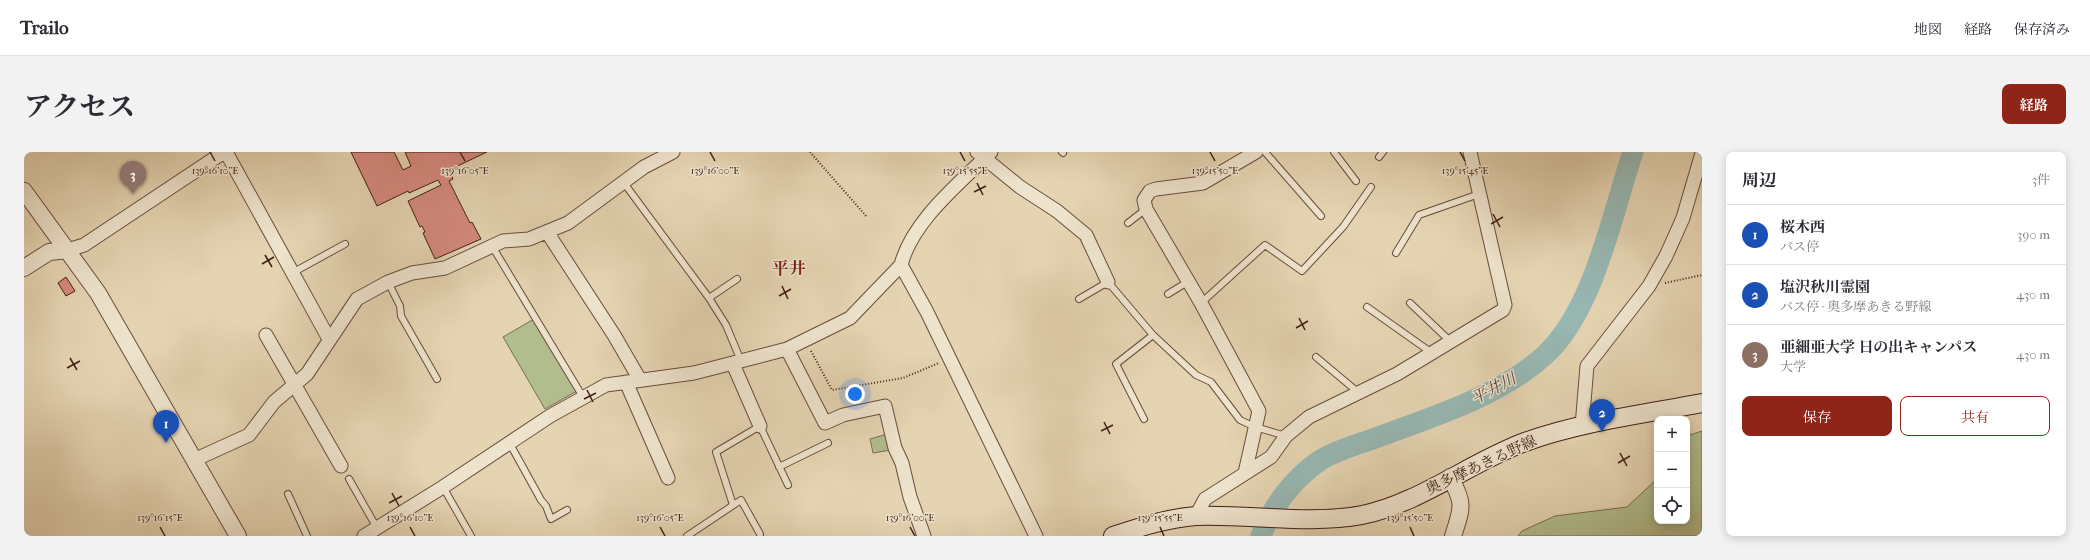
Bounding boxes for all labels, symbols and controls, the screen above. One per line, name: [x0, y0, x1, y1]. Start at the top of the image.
text: Trailo: [20, 17, 69, 39]
text: 地図: [1914, 21, 1942, 38]
text: 経路: [1964, 21, 1992, 38]
text: 保存済み: [2014, 21, 2070, 38]
button: 経路: [2002, 84, 2066, 124]
text: アクセス: [24, 90, 135, 123]
pin: 3: [120, 161, 146, 194]
text: 139°16'10"E: [192, 165, 238, 177]
text: 139°16'05"E: [441, 165, 489, 177]
text: 139°16'00"E: [691, 165, 739, 177]
text: 139°15'55"E: [942, 165, 988, 177]
text: 139°15'50"E: [1192, 165, 1238, 177]
text: 139°15'45"E: [1442, 165, 1488, 177]
text: 周辺: [1742, 170, 1776, 190]
text: 3件: [2032, 172, 2050, 187]
text: 桜木西: [1780, 218, 1825, 236]
text: 1: [1753, 227, 1757, 242]
text: 390 m: [2017, 227, 2050, 242]
text: バス停: [1780, 239, 1819, 254]
district label: 平井: [772, 258, 806, 278]
text: 塩沢秋川霊園: [1780, 278, 1870, 296]
text: 2: [1752, 287, 1758, 302]
text: 430 m: [2016, 287, 2050, 302]
text: バス停 · 奥多摩あきる野線: [1780, 299, 1931, 314]
text: 亜細亜大学 日の出キャンパス: [1780, 338, 1977, 356]
text: 3: [1752, 347, 1758, 362]
text: 430 m: [2016, 347, 2050, 362]
text: 大学: [1780, 359, 1806, 374]
water label: 平井川: [1468, 368, 1521, 408]
your location: [845, 384, 865, 404]
button: 保存: [1742, 396, 1892, 436]
button: 共有: [1900, 396, 2050, 436]
pin: 2: [1589, 399, 1615, 432]
pin: 1: [153, 410, 179, 443]
map controls: [1654, 416, 1690, 524]
button: +: [1654, 416, 1690, 452]
street label: 奥多摩あきる野線: [1423, 431, 1539, 499]
button: −: [1654, 452, 1690, 488]
button: locate: [1654, 488, 1690, 524]
text: 139°16'15"E: [137, 512, 183, 524]
text: 139°16'10"E: [387, 512, 433, 524]
text: 139°16'05"E: [636, 512, 684, 524]
text: 139°16'00"E: [886, 512, 934, 524]
text: 139°15'55"E: [1137, 512, 1183, 524]
text: 139°15'50"E: [1387, 512, 1433, 524]

